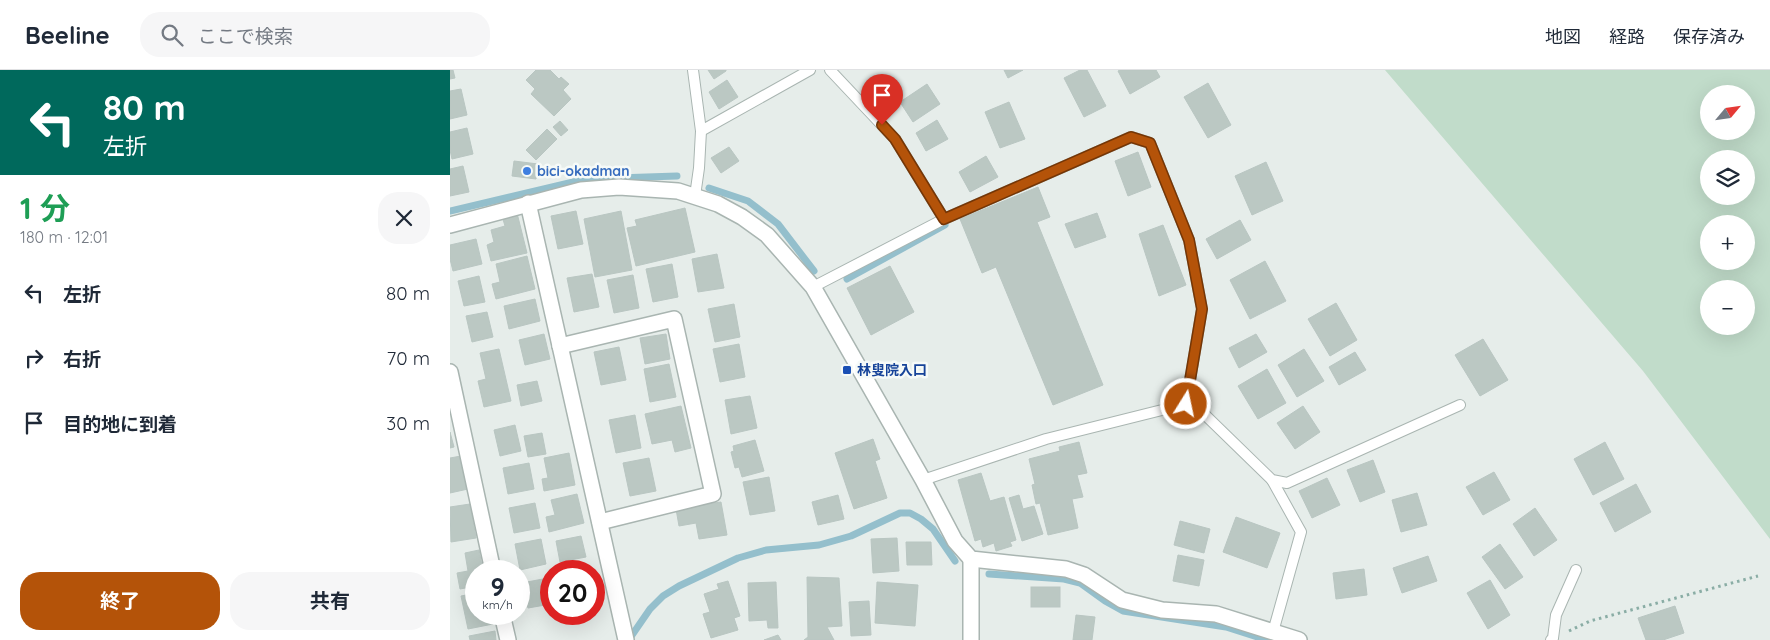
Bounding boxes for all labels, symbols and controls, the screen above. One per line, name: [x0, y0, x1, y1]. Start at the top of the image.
search box: [140, 12, 490, 57]
text: Beeline: [25, 20, 110, 50]
icon: search: [158, 21, 186, 49]
text: ここで検索: [198, 24, 293, 48]
text: 地図: [1545, 25, 1581, 48]
text: 経路: [1609, 25, 1645, 48]
text: 保存済み: [1673, 25, 1745, 48]
pin: [861, 74, 903, 125]
icon: arrive: [868, 81, 896, 109]
text: 80 m: [103, 85, 186, 129]
north arrow: [1700, 85, 1755, 140]
map controls: [1700, 85, 1755, 335]
icon: left: [20, 90, 85, 155]
text: 左折: [103, 132, 147, 160]
button: layers: [1700, 150, 1755, 205]
place label: bici-okadman: [537, 162, 630, 180]
marker: bici-okadman: [521, 165, 533, 177]
text: 1 分: [20, 189, 70, 227]
button: close: [378, 192, 430, 244]
button: +: [1700, 215, 1755, 270]
text: 180 m · 12:01: [20, 227, 108, 247]
icon: left: [20, 279, 48, 307]
button: −: [1700, 280, 1755, 335]
text: 80 m: [386, 281, 430, 305]
text: 左折: [63, 282, 101, 306]
icon: right: [20, 344, 48, 372]
text: 70 m: [386, 346, 430, 370]
text: 右折: [63, 347, 101, 371]
place label: 林叟院入口: [857, 361, 927, 379]
marker: 林叟院入口: [841, 364, 853, 376]
position arrow: [1159, 377, 1211, 429]
icon: arrive: [20, 409, 48, 437]
text: 30 m: [386, 411, 430, 435]
text: 目的地に到着: [63, 412, 177, 436]
speed limit sign: 20: [540, 560, 605, 625]
text: 9: [490, 571, 505, 602]
button: 終了: [20, 572, 220, 630]
button: 共有: [230, 572, 430, 630]
text: km/h: [482, 597, 513, 612]

